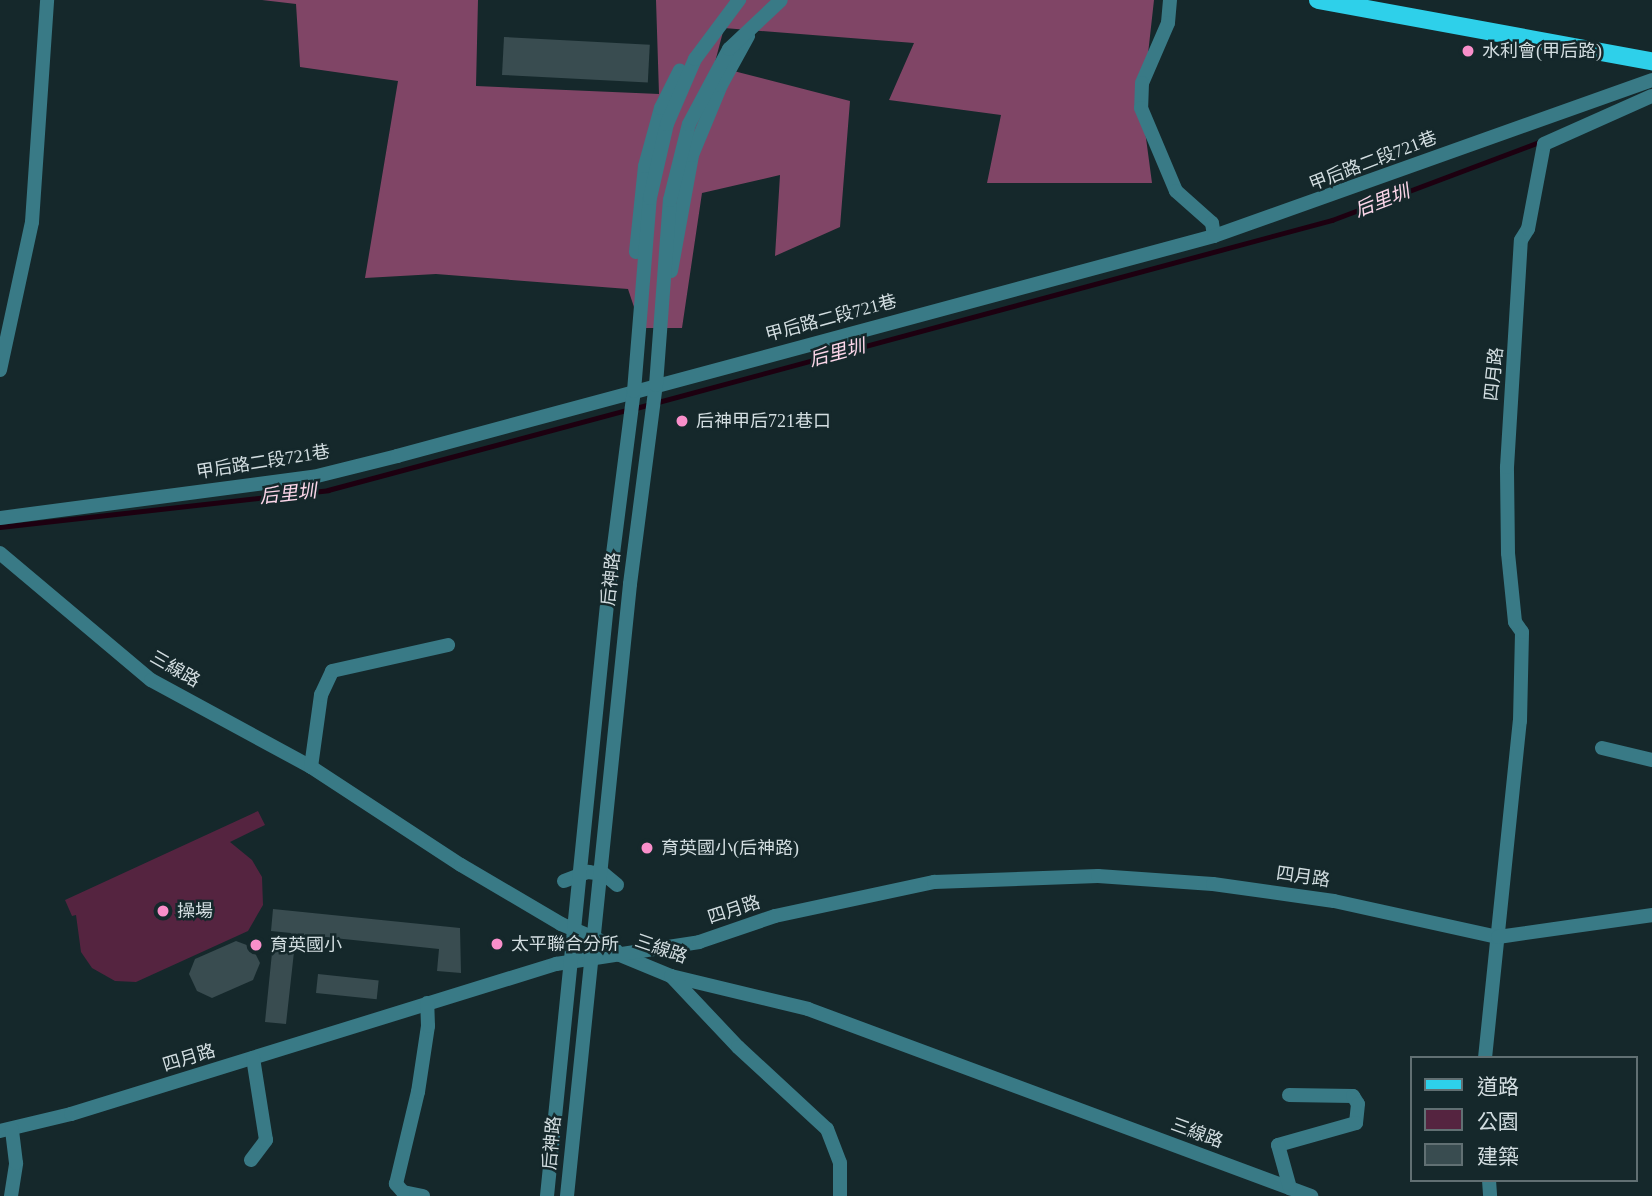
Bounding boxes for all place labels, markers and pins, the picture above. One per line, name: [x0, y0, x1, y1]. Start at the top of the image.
place label: 水利會(甲后路): [1482, 40, 1602, 62]
marker: 水利會(甲后路): [1460, 43, 1476, 59]
place label: 后神甲后721巷口: [696, 410, 831, 432]
marker: 后神甲后721巷口: [674, 413, 690, 429]
place label: 育英國小(后神路): [661, 837, 799, 859]
marker: 育英國小(后神路): [639, 840, 655, 856]
place label: 操場: [177, 900, 213, 922]
marker: 操場: [155, 903, 171, 919]
place label: 太平聯合分所: [511, 933, 619, 955]
place label: 育英國小: [270, 934, 342, 956]
marker: 太平聯合分所: [489, 936, 505, 952]
marker: 育英國小: [248, 937, 264, 953]

